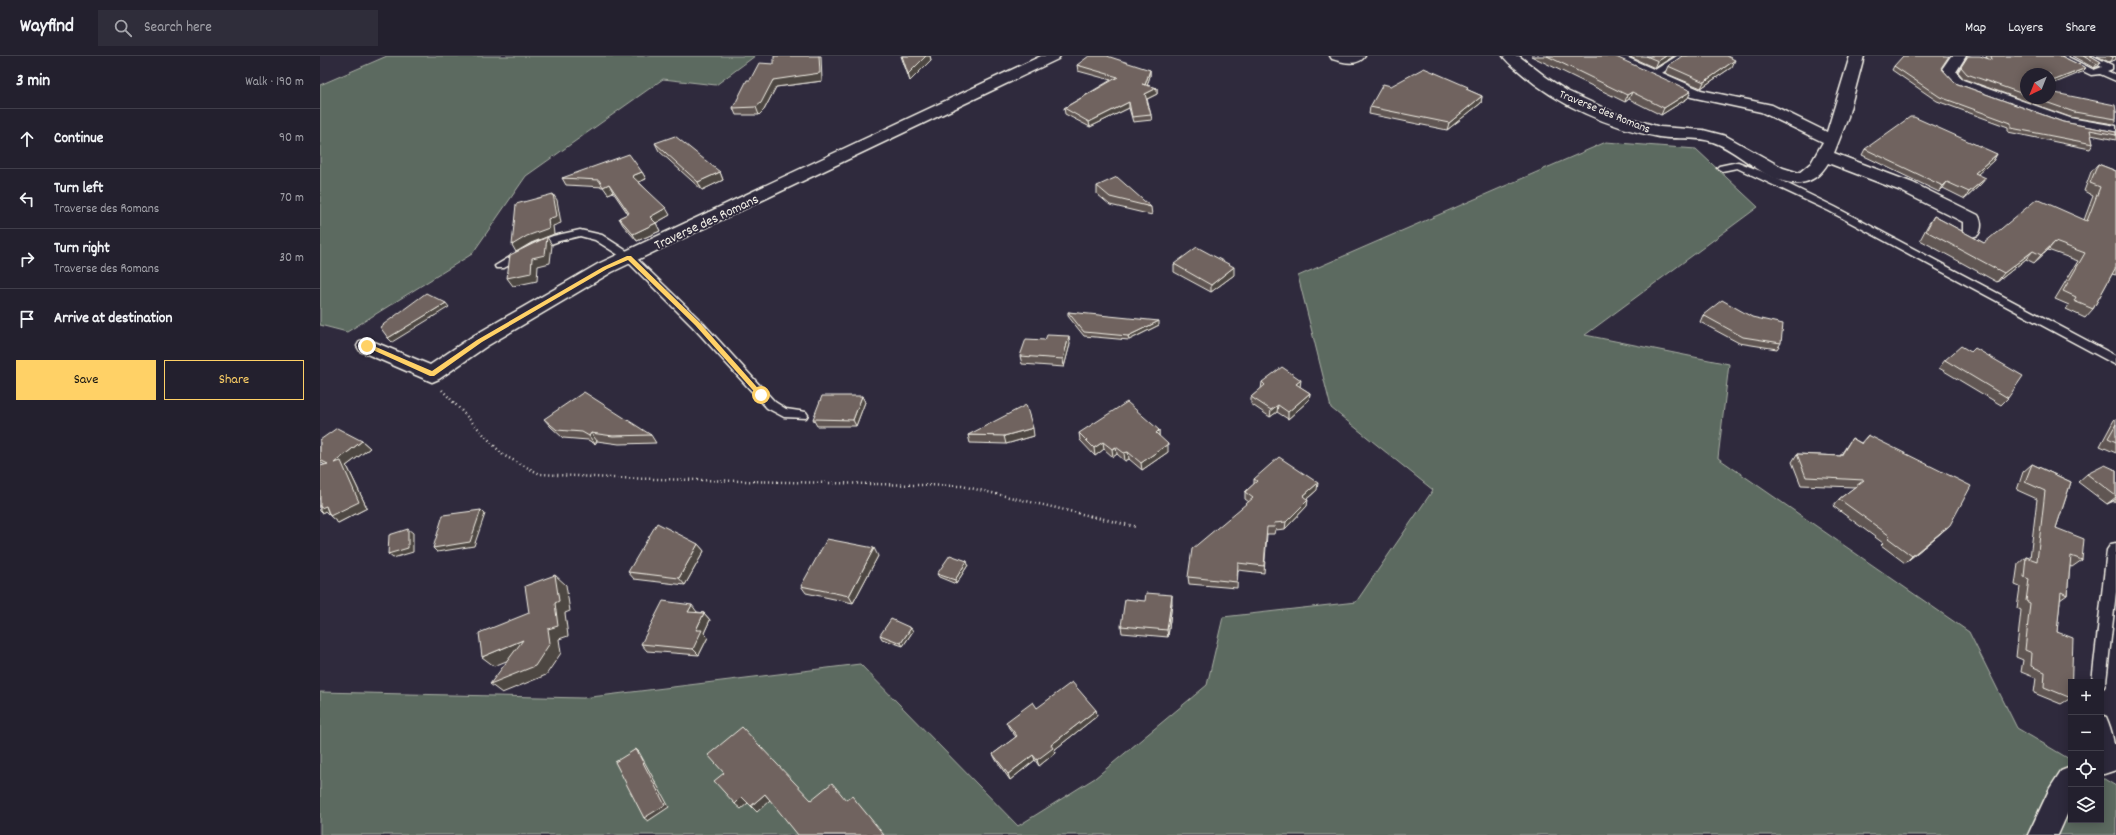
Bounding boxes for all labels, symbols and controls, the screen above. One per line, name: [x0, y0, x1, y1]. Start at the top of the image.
search box: [98, 10, 378, 46]
text: Wayfind: [20, 14, 74, 41]
icon: search: [112, 17, 134, 39]
text: Search here: [144, 17, 212, 39]
text: Map: [1965, 18, 1986, 38]
text: Layers: [2008, 18, 2043, 38]
text: Share: [2065, 18, 2096, 38]
north arrow: [2020, 68, 2056, 104]
text: 3 min: [16, 70, 50, 94]
text: Walk · 190 m: [245, 73, 304, 92]
street label: Traverse des Romans: [1556, 86, 1653, 138]
icon: ahead: [16, 128, 38, 150]
text: Continue: [54, 128, 103, 150]
text: 90 m: [279, 129, 304, 148]
text: Turn left: [54, 178, 103, 200]
icon: left: [16, 188, 38, 210]
text: 70 m: [280, 189, 304, 208]
street label: Traverse des Romans: [651, 190, 762, 256]
text: Traverse des Romans: [54, 200, 159, 219]
text: Turn right: [54, 238, 110, 260]
icon: right: [16, 248, 38, 270]
text: 30 m: [279, 249, 304, 268]
text: Traverse des Romans: [54, 260, 159, 279]
icon: arrive: [16, 308, 38, 330]
text: Arrive at destination: [54, 308, 172, 330]
route end: [358, 337, 376, 355]
button: Save: [16, 360, 156, 400]
button: Share: [164, 360, 304, 400]
route start: [752, 386, 770, 404]
map controls: [2068, 679, 2104, 823]
button: +: [2068, 679, 2104, 715]
button: −: [2068, 715, 2104, 751]
button: locate: [2068, 751, 2104, 787]
button: layers: [2068, 787, 2104, 823]

